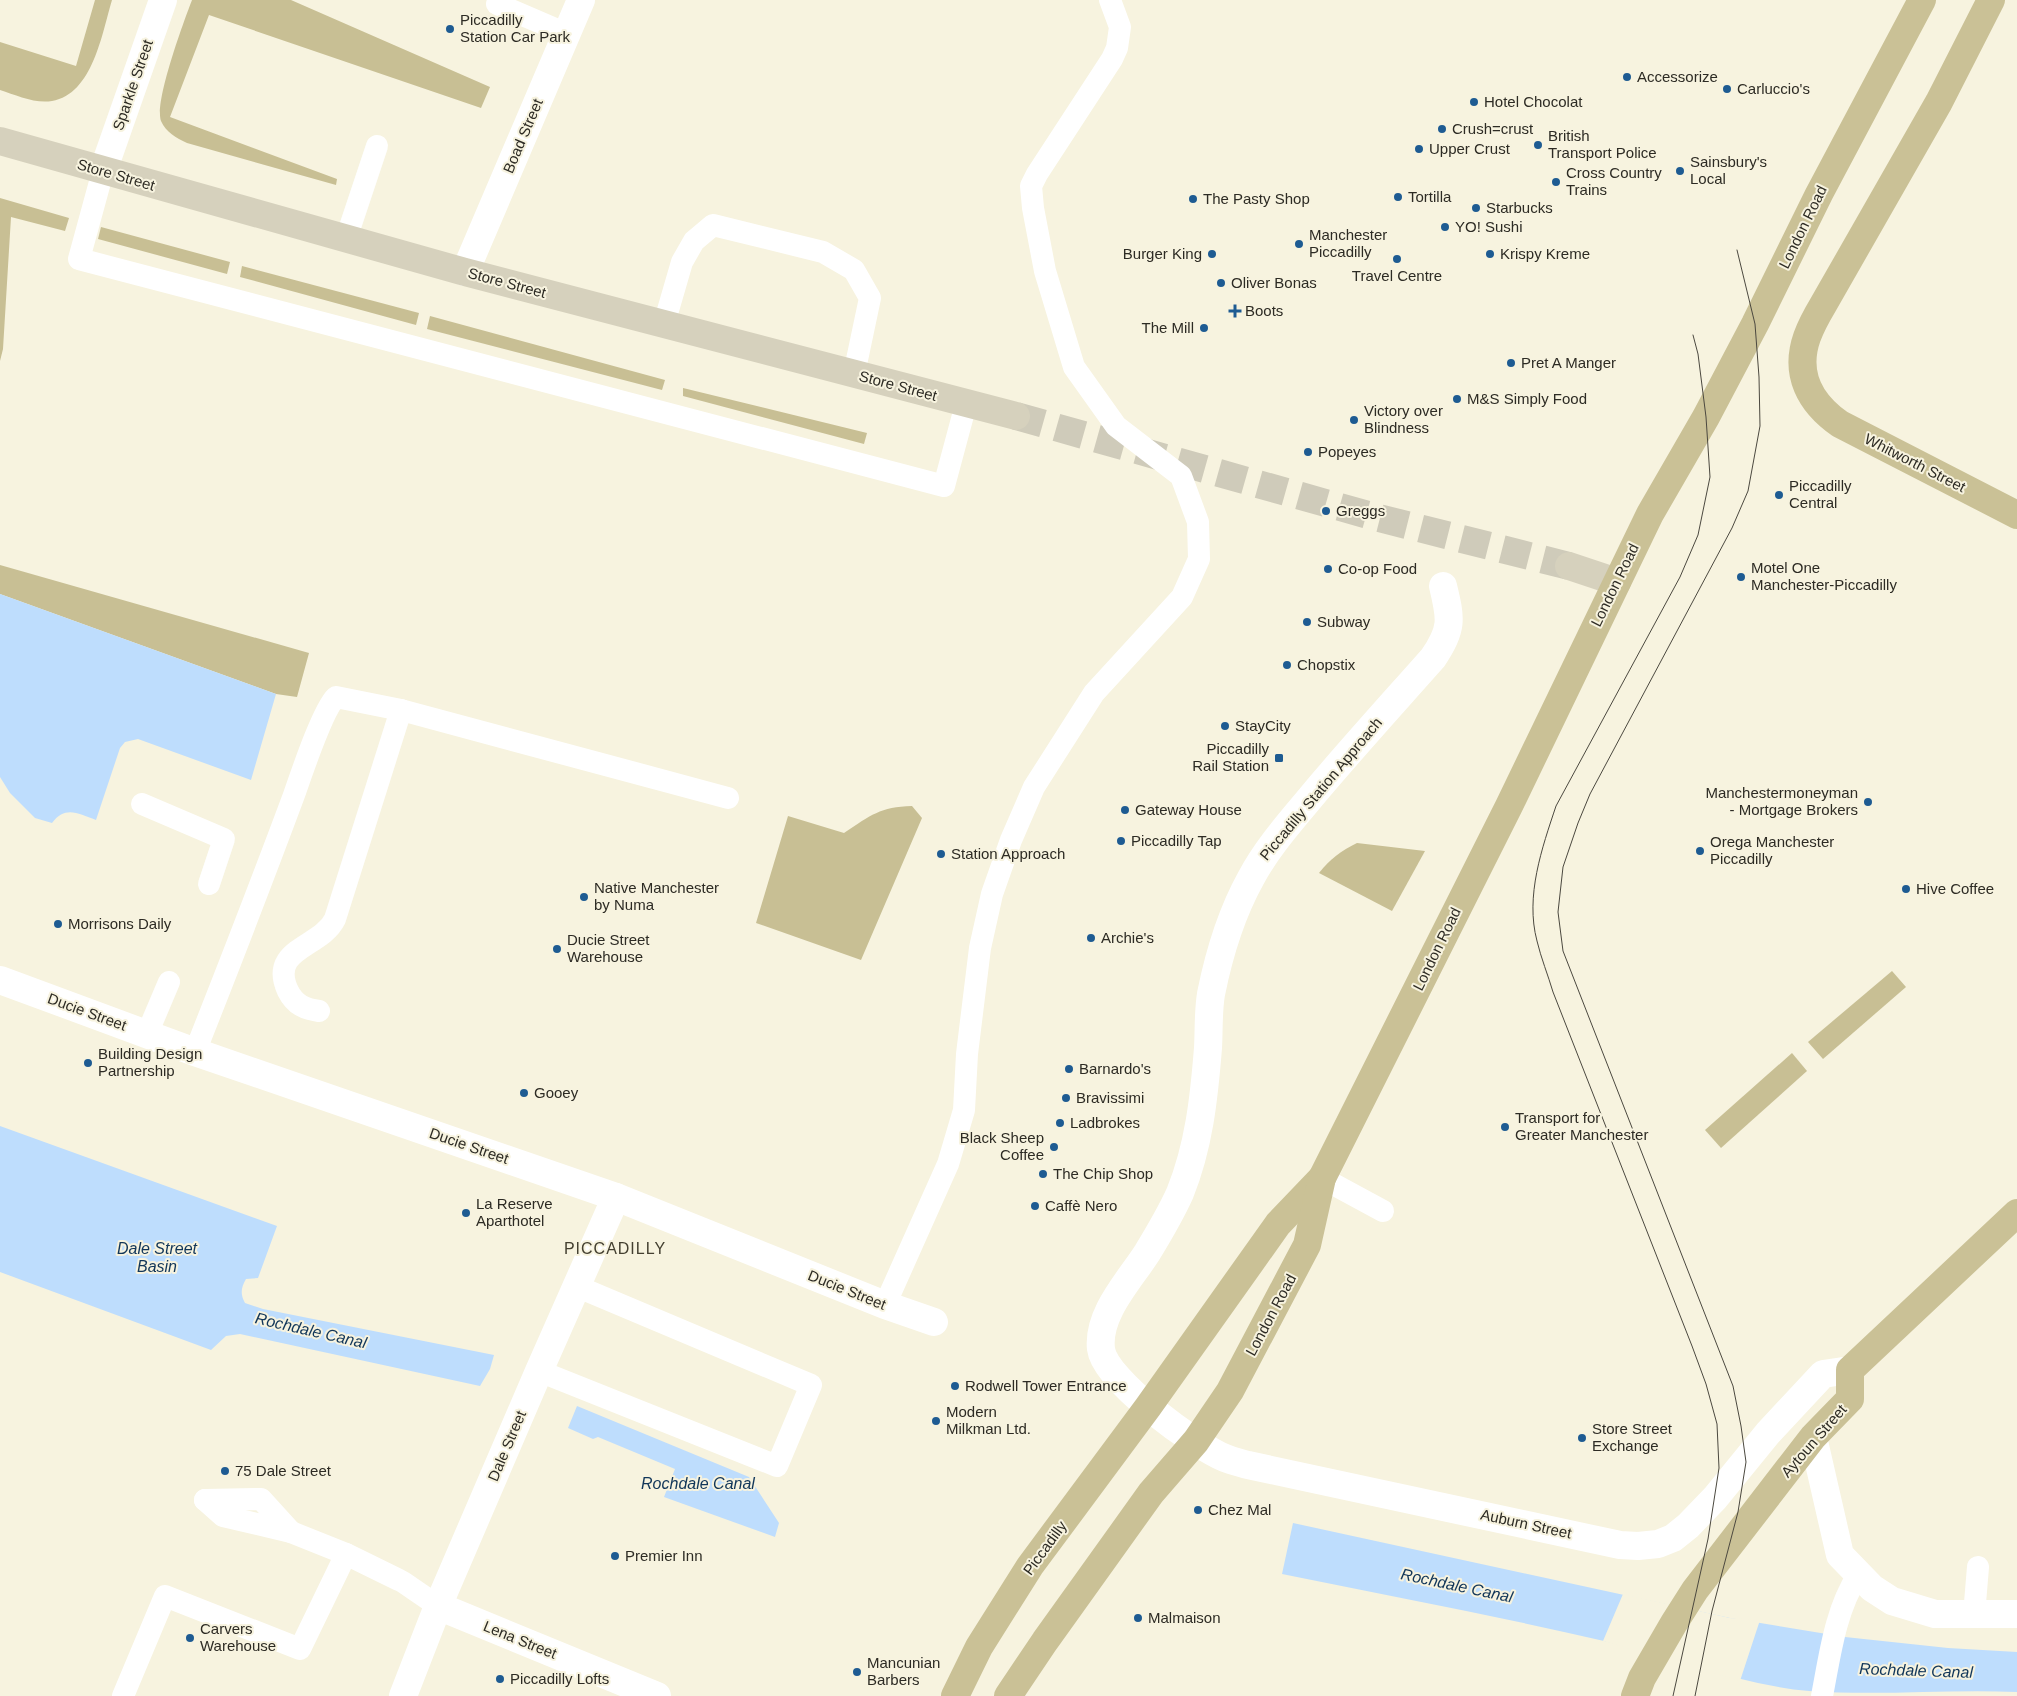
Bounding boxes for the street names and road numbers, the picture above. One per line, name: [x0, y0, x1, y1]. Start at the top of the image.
street label: Sparkle Street: [109, 36, 156, 133]
street label: Boad Street: [499, 95, 546, 176]
street label: Store Street: [75, 155, 158, 194]
street label: London Road: [1775, 183, 1830, 271]
street label: Store Street: [466, 264, 549, 301]
street label: Store Street: [857, 367, 940, 404]
street label: Whitworth Street: [1862, 430, 1969, 496]
street label: London Road: [1587, 541, 1642, 629]
street label: Piccadilly Station Approach: [1256, 714, 1385, 863]
street label: London Road: [1409, 905, 1464, 993]
street label: Ducie Street: [45, 989, 130, 1034]
street label: Ducie Street: [427, 1124, 512, 1167]
street label: Ducie Street: [806, 1266, 889, 1313]
street label: London Road: [1242, 1271, 1299, 1359]
street label: Aytoun Street: [1777, 1400, 1850, 1480]
street label: Dale Street: [484, 1407, 529, 1484]
street label: Auburn Street: [1479, 1506, 1574, 1542]
street label: Piccadilly: [1019, 1517, 1070, 1578]
street label: Lena Street: [481, 1617, 560, 1662]

